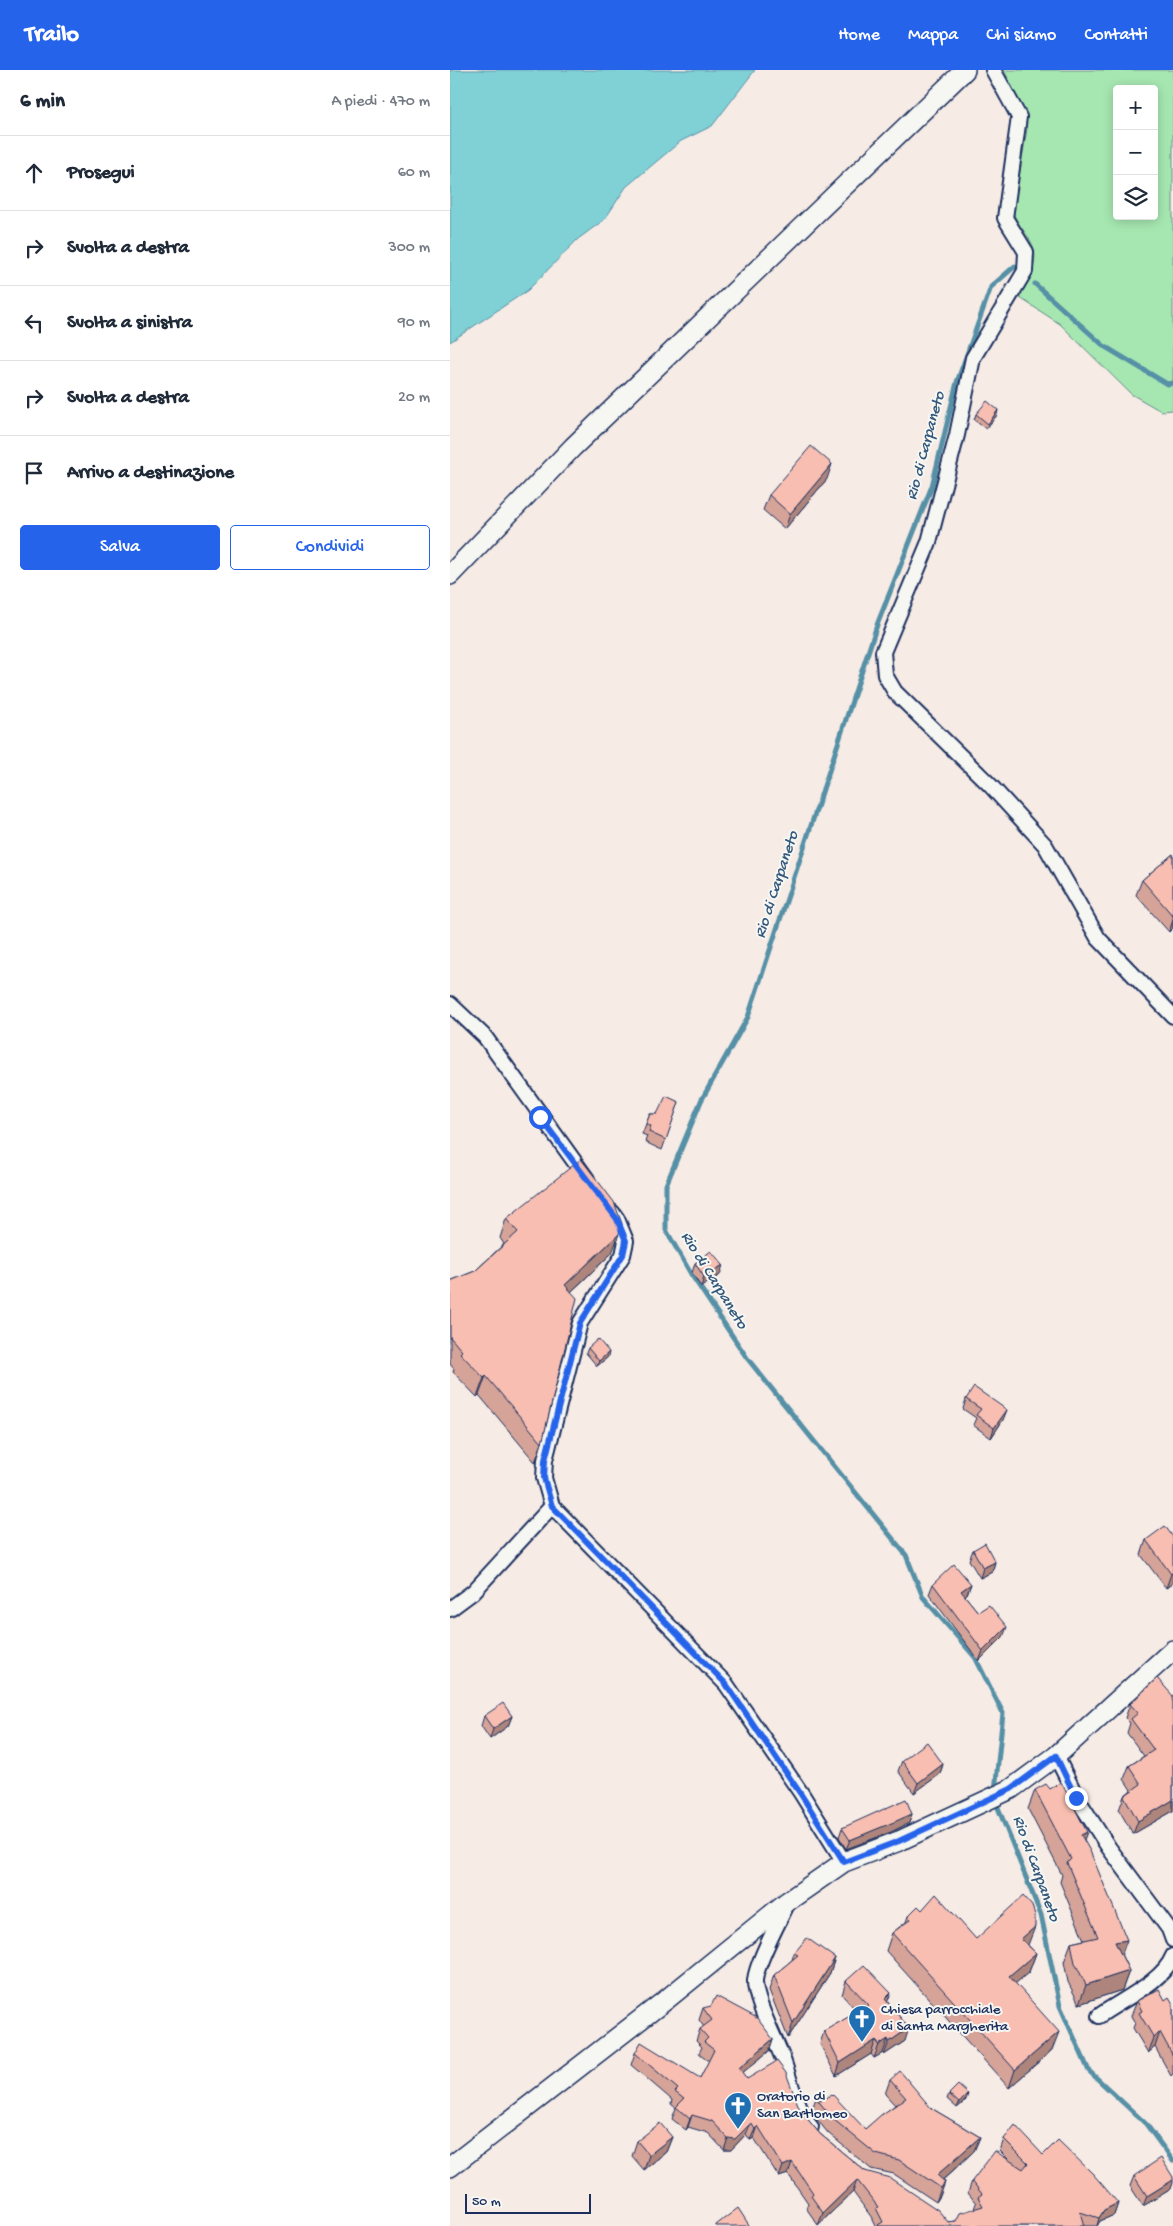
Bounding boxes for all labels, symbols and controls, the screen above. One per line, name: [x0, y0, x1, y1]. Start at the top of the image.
text: Trailo: [25, 21, 79, 50]
text: Home: [838, 25, 880, 46]
text: Mappa: [908, 25, 958, 46]
text: Chi siamo: [986, 25, 1056, 46]
text: Contatti: [1084, 25, 1148, 46]
map controls: [1113, 85, 1158, 220]
button: +: [1113, 85, 1158, 130]
text: 6 min: [20, 90, 65, 115]
text: A piedi · 470 m: [332, 93, 430, 112]
button: −: [1113, 130, 1158, 175]
icon: ahead: [20, 159, 48, 187]
text: Prosegui: [67, 162, 135, 185]
text: 60 m: [398, 164, 430, 183]
button: layers: [1113, 175, 1158, 220]
icon: right: [20, 234, 48, 262]
text: Svolta a destra: [67, 237, 189, 260]
text: 300 m: [388, 239, 430, 258]
icon: left: [20, 309, 48, 337]
text: Svolta a sinistra: [67, 312, 192, 335]
text: 90 m: [398, 314, 430, 333]
icon: right: [20, 384, 48, 412]
text: Svolta a destra: [67, 387, 189, 410]
text: 20 m: [398, 389, 430, 408]
water label: Rio di Carpaneto: [903, 389, 951, 502]
icon: arrive: [20, 459, 48, 487]
text: Arrivo a destinazione: [67, 462, 234, 485]
button: Salva: [20, 525, 220, 570]
button: Condividi: [230, 525, 430, 570]
water label: Rio di Carpaneto: [752, 829, 804, 941]
route start: [529, 1106, 552, 1129]
water label: Rio di Carpaneto: [675, 1229, 751, 1334]
route end: [1065, 1787, 1088, 1810]
water label: Rio di Carpaneto: [1007, 1813, 1063, 1925]
place label: Chiesa parrocchiale di Santa Margherita: [881, 2001, 1009, 2036]
church icon: Chiesa parrocchiale di Santa Margherita: [847, 2004, 877, 2043]
place label: Oratorio di San Bartlomeo: [757, 2088, 848, 2123]
church icon: Oratorio di San Bartlomeo: [723, 2091, 753, 2130]
scale bar: [465, 2191, 591, 2214]
text: 50 m: [472, 2194, 501, 2211]

